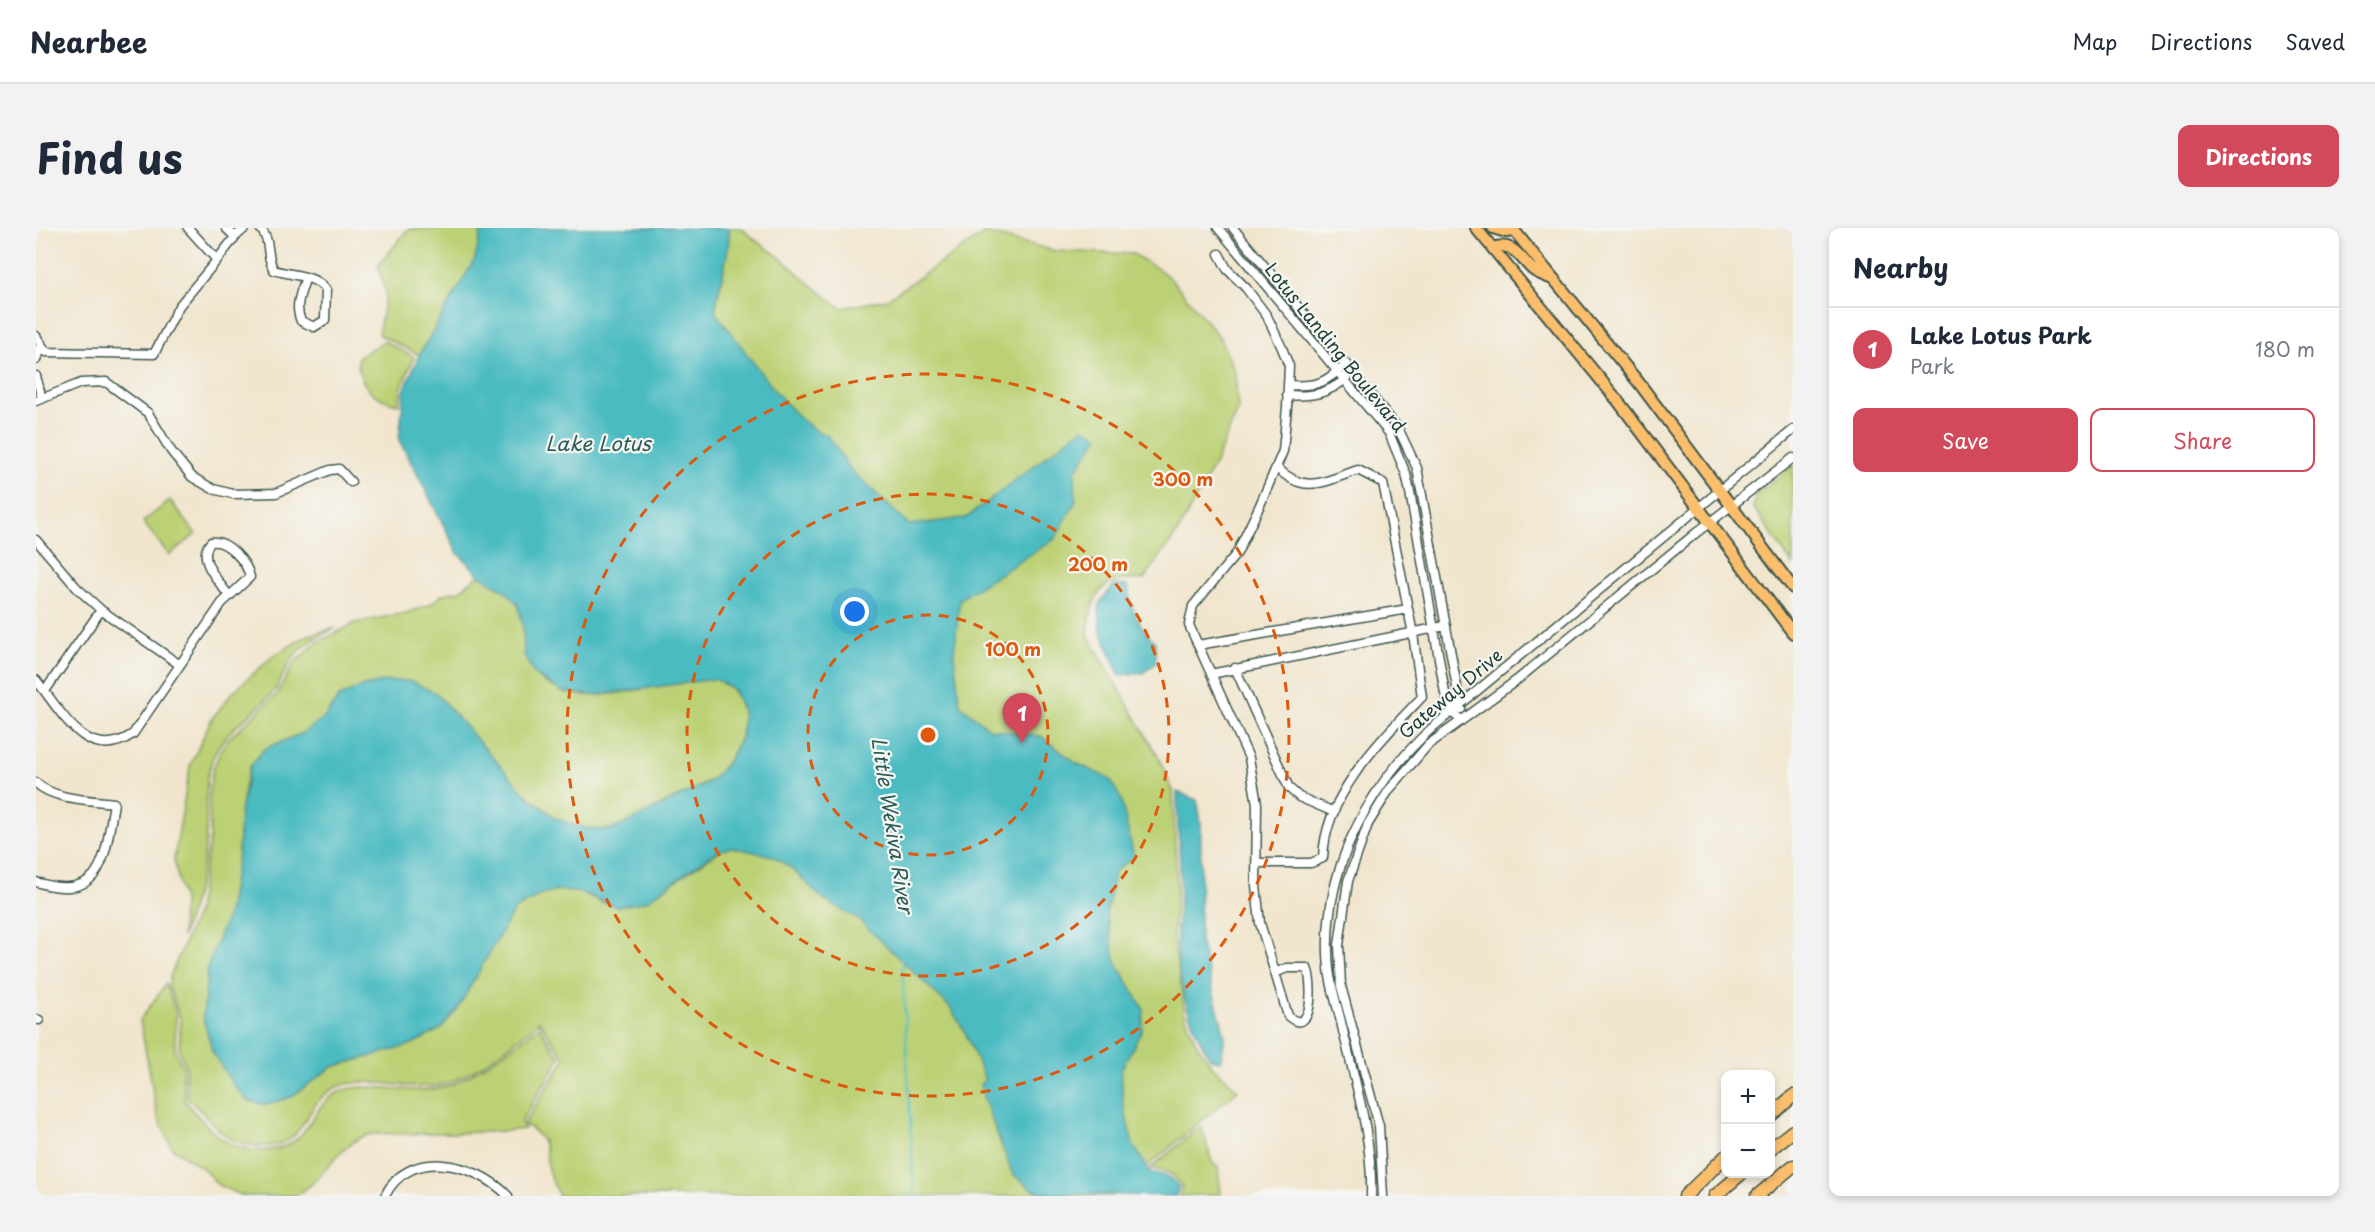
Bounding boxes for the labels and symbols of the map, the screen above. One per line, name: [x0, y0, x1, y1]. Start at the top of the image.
street label: Lotus Landing Boulevard: [1259, 256, 1413, 438]
water label: Lake Lotus: [546, 428, 652, 458]
text: 300 m: [1153, 465, 1213, 492]
text: 200 m: [1068, 550, 1128, 577]
your location: [840, 597, 869, 626]
text: 100 m: [985, 635, 1041, 662]
street label: Gateway Drive: [1392, 641, 1508, 745]
pin: 1: [1002, 694, 1042, 743]
centre of rings: [918, 725, 938, 745]
water label: Little Wekiva River: [864, 735, 922, 917]

